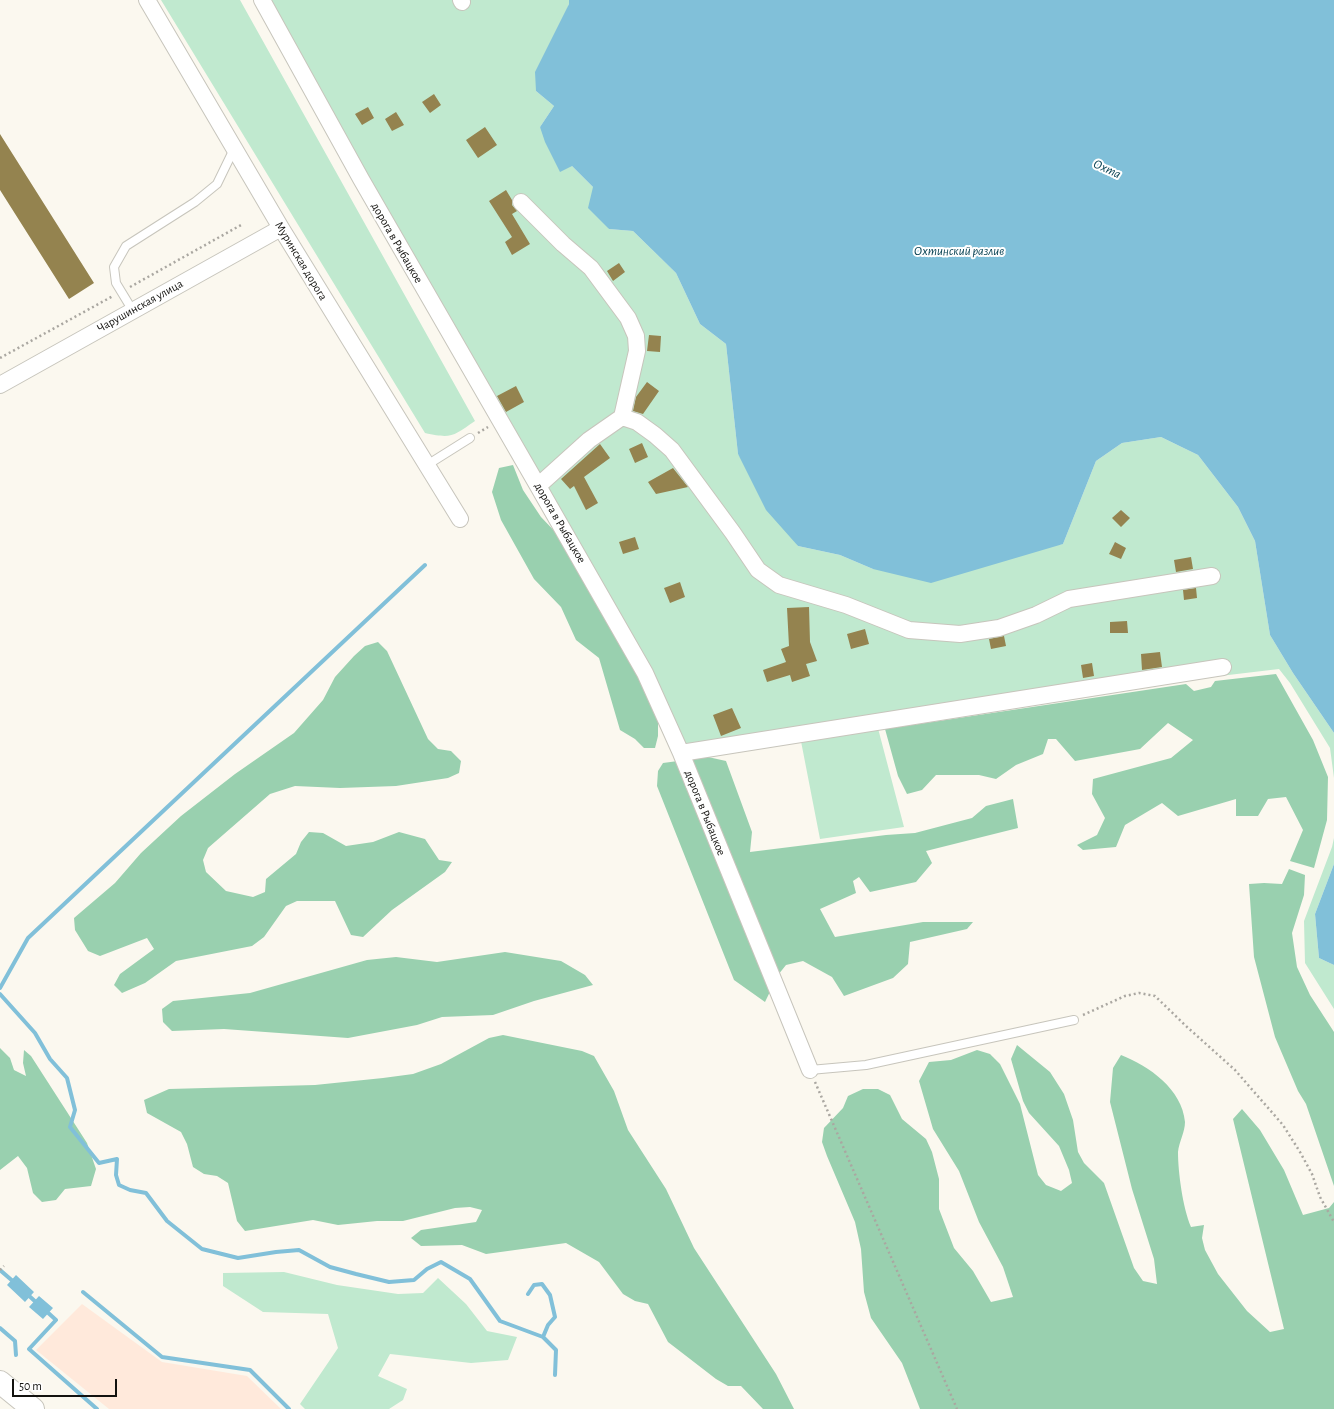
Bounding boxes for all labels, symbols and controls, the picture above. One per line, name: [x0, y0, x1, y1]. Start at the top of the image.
water label: Охта: [1091, 156, 1123, 182]
street label: дорога в Рыбацкое: [368, 200, 426, 286]
street label: Муринская дорога: [272, 219, 330, 303]
water label: Охтинский разлив: [914, 243, 1004, 259]
street label: Чарушинская улица: [95, 276, 185, 336]
street label: дорога в Рыбацкое: [531, 480, 589, 566]
street label: дорога в Рыбацкое: [681, 768, 729, 858]
scale bar: [14, 1371, 119, 1397]
text: 50 m: [19, 1380, 42, 1392]

